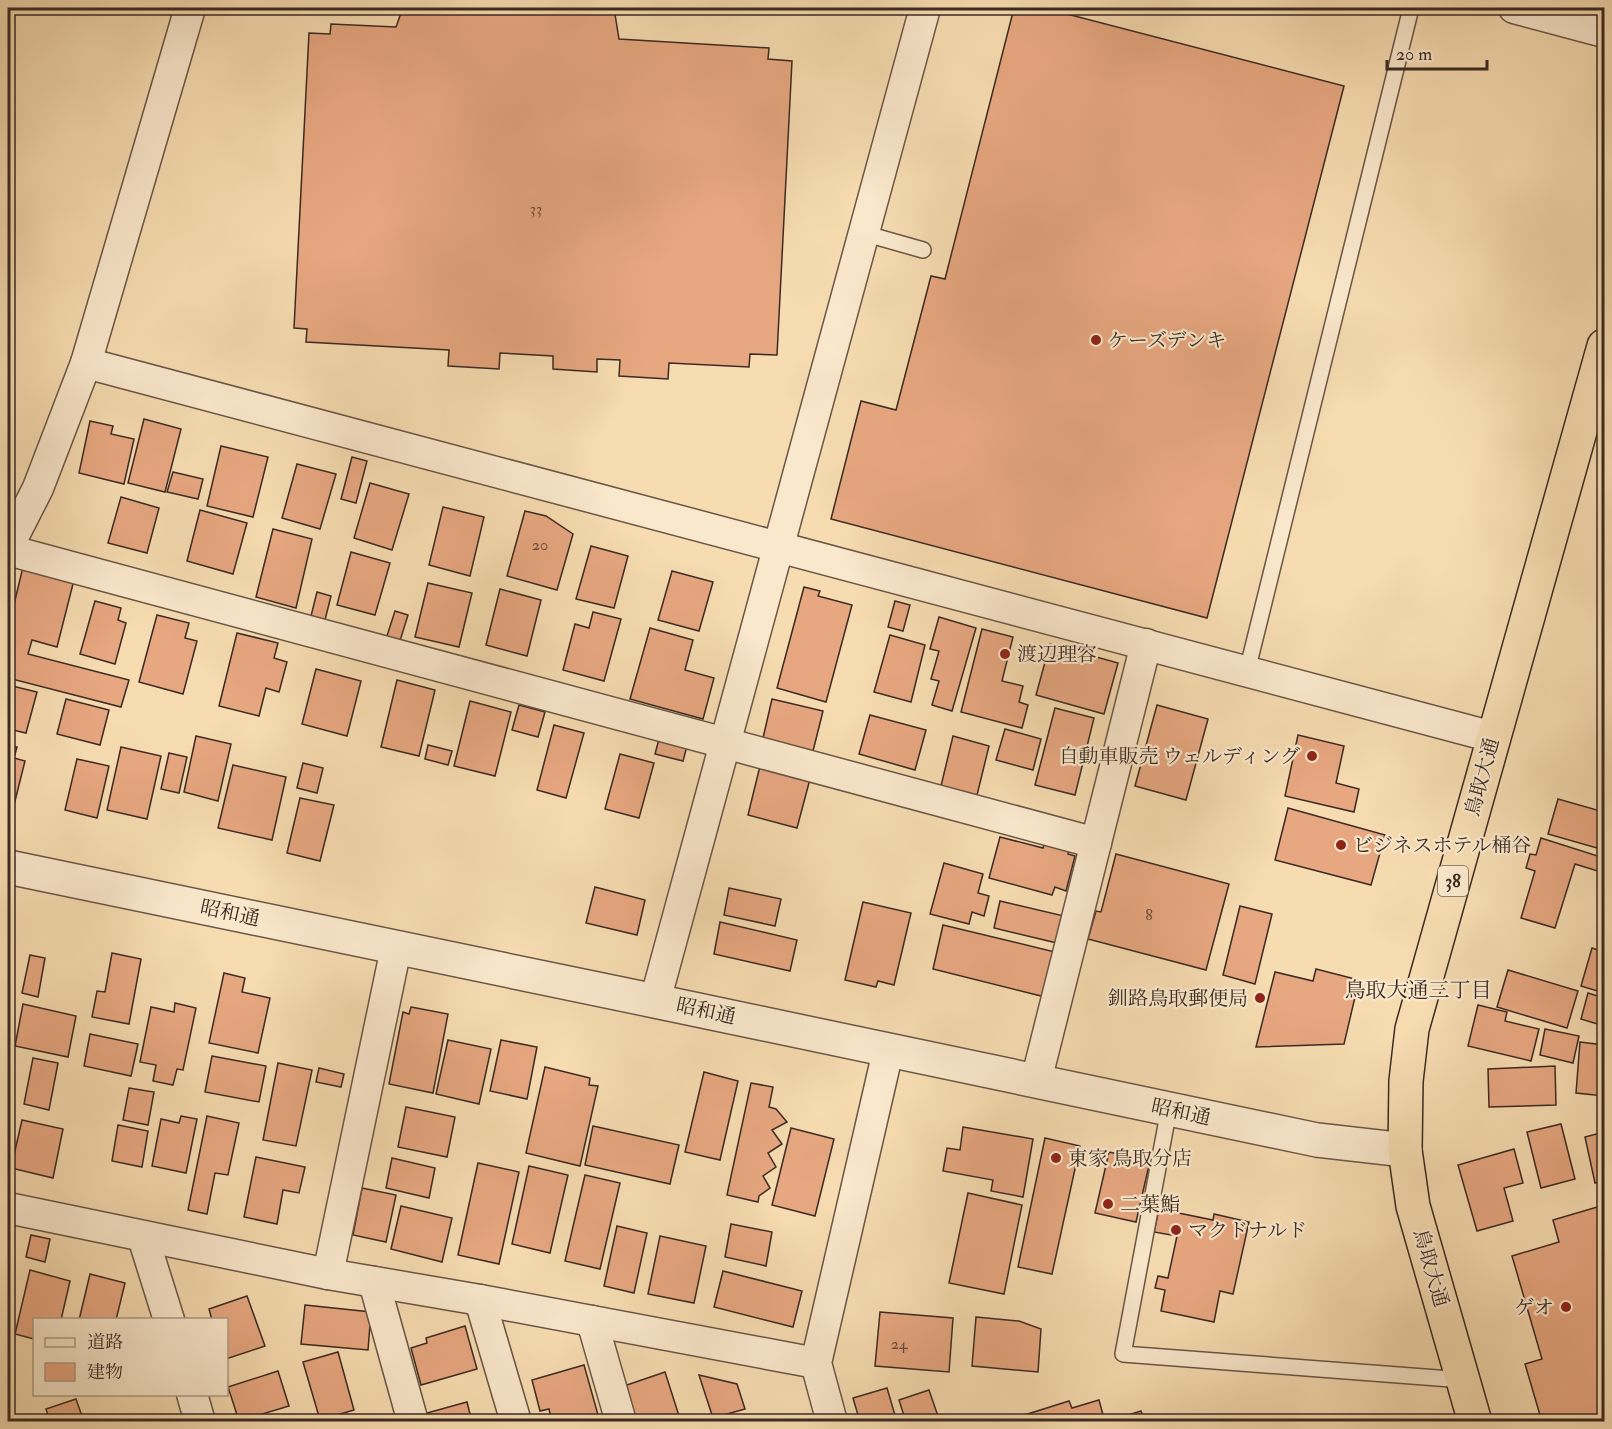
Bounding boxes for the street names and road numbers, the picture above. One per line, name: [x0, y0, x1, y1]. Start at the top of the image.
street label: 鳥取大通: [1460, 735, 1504, 819]
road number: 38: [1438, 866, 1468, 896]
street label: 昭和通: [198, 895, 262, 931]
street label: 昭和通: [674, 993, 738, 1029]
street label: 昭和通: [1149, 1094, 1213, 1130]
street label: 鳥取大通: [1408, 1226, 1454, 1310]

